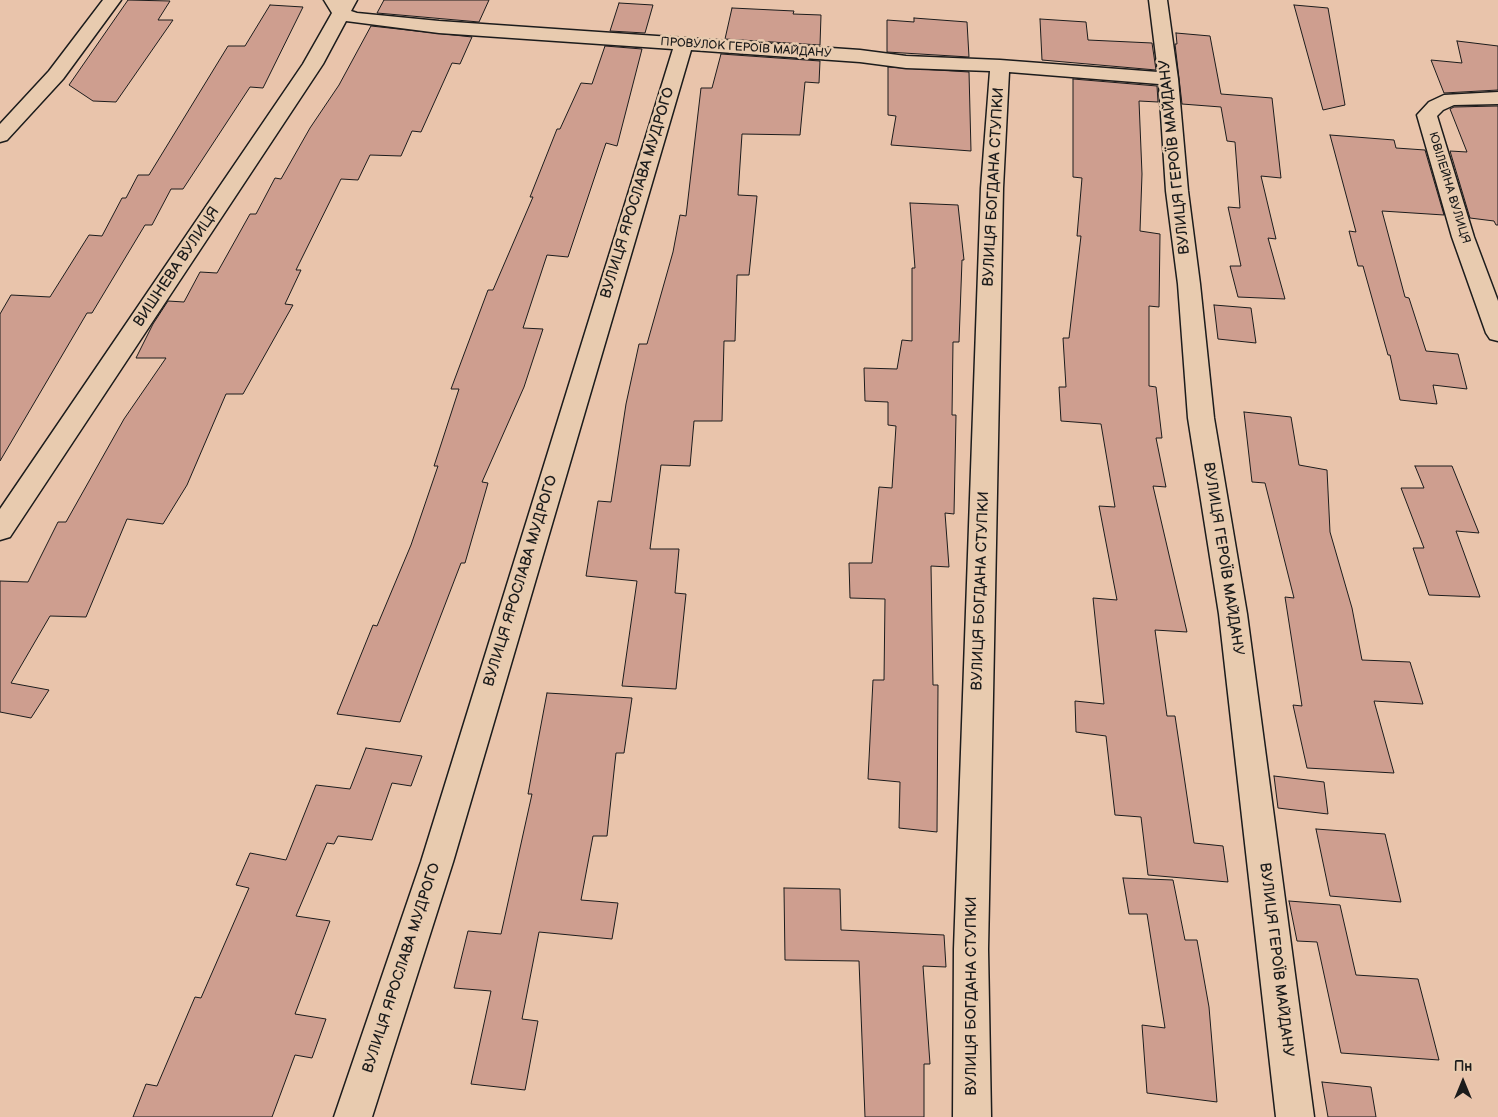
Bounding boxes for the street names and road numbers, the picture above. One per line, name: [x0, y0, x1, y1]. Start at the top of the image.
street label: ПРОВУЛОК ГЕРОЇВ МАЙДАНУ: [660, 35, 832, 61]
street label: ВУЛИЦЯ ГЕРОЇВ МАЙДАНУ: [1156, 59, 1194, 255]
street label: ВУЛИЦЯ ЯРОСЛАВА МУДРОГО: [597, 85, 679, 301]
street label: ВУЛИЦЯ БОГДАНА СТУПКИ: [980, 87, 1008, 287]
street label: ЮВІЛЕЙНА ВУЛИЦЯ: [1425, 130, 1473, 246]
street label: ВИШНЕВА ВУЛИЦЯ: [130, 204, 224, 330]
street label: ВУЛИЦЯ ГЕРОЇВ МАЙДАНУ: [1199, 461, 1247, 657]
street label: ВУЛИЦЯ ЯРОСЛАВА МУДРОГО: [480, 473, 562, 689]
street label: ВУЛИЦЯ БОГДАНА СТУПКИ: [969, 491, 993, 691]
street label: ВУЛИЦЯ ЯРОСЛАВА МУДРОГО: [359, 861, 445, 1075]
street label: ВУЛИЦЯ ГЕРОЇВ МАЙДАНУ: [1255, 862, 1297, 1058]
street label: ВУЛИЦЯ БОГДАНА СТУПКИ: [963, 896, 981, 1096]

